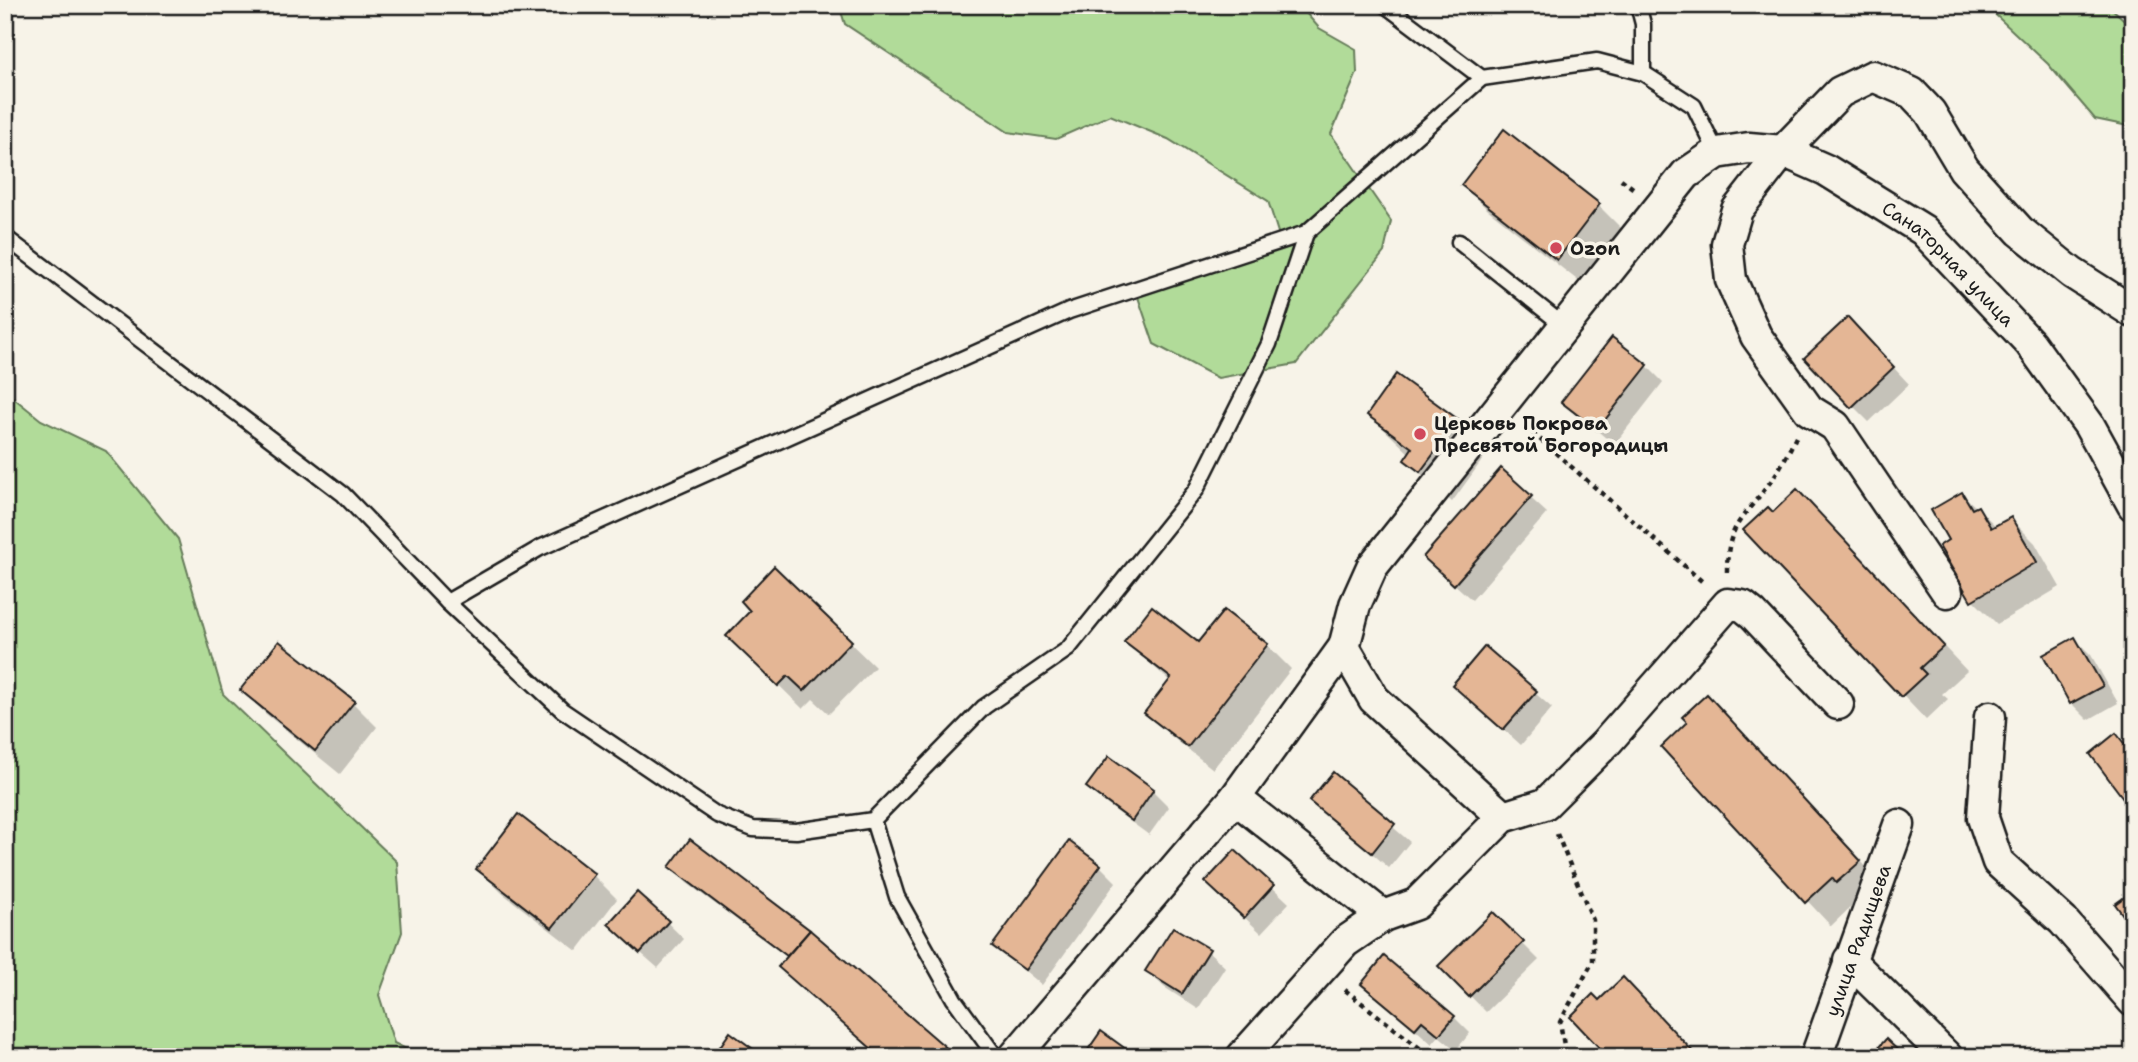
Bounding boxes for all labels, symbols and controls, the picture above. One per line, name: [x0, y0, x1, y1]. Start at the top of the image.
street label: Санаторная улица: [1877, 196, 2020, 332]
place label: Ozon: [1570, 236, 1620, 261]
marker: Ozon: [1548, 240, 1564, 256]
place label: Церковь Покрова Пресвятой Богородицы: [1434, 411, 1668, 458]
marker: Церковь Покрова Пресвятой Богородицы: [1412, 426, 1428, 442]
street label: улица Радищева: [1820, 861, 1897, 1020]

